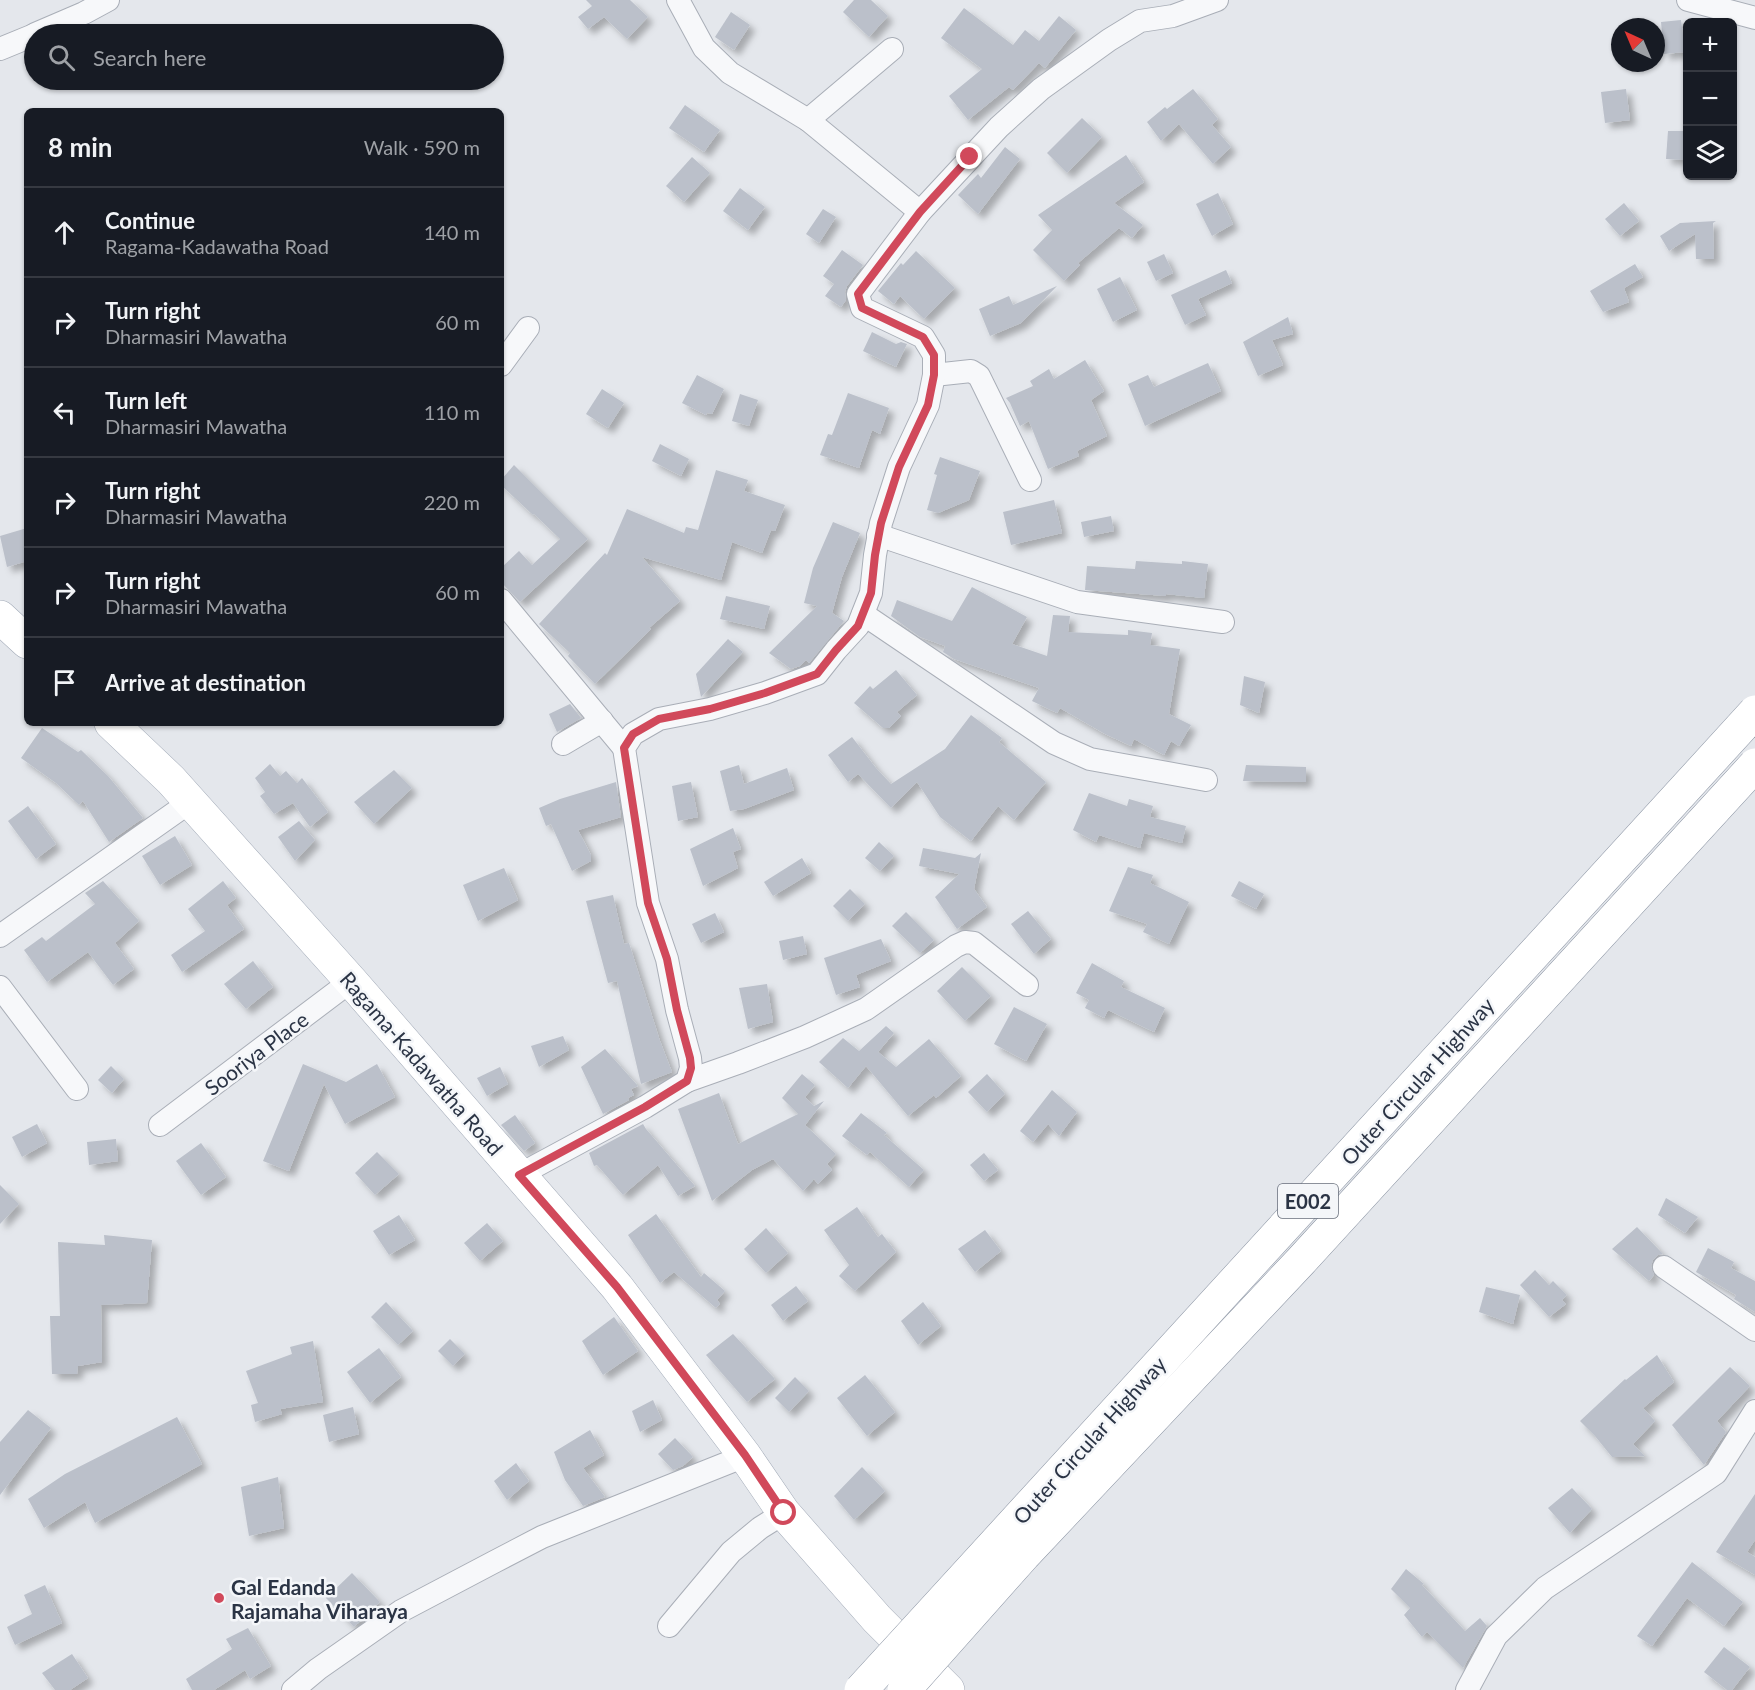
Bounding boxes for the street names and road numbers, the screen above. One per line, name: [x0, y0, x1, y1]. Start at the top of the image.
street label: Ragama-Kadawatha Road: [335, 966, 509, 1160]
street label: Outer Circular Highway: [1335, 992, 1499, 1170]
street label: Sooriya Place: [199, 1006, 313, 1100]
road number: E002: [1278, 1184, 1338, 1218]
street label: Outer Circular Highway: [1007, 1351, 1171, 1529]

